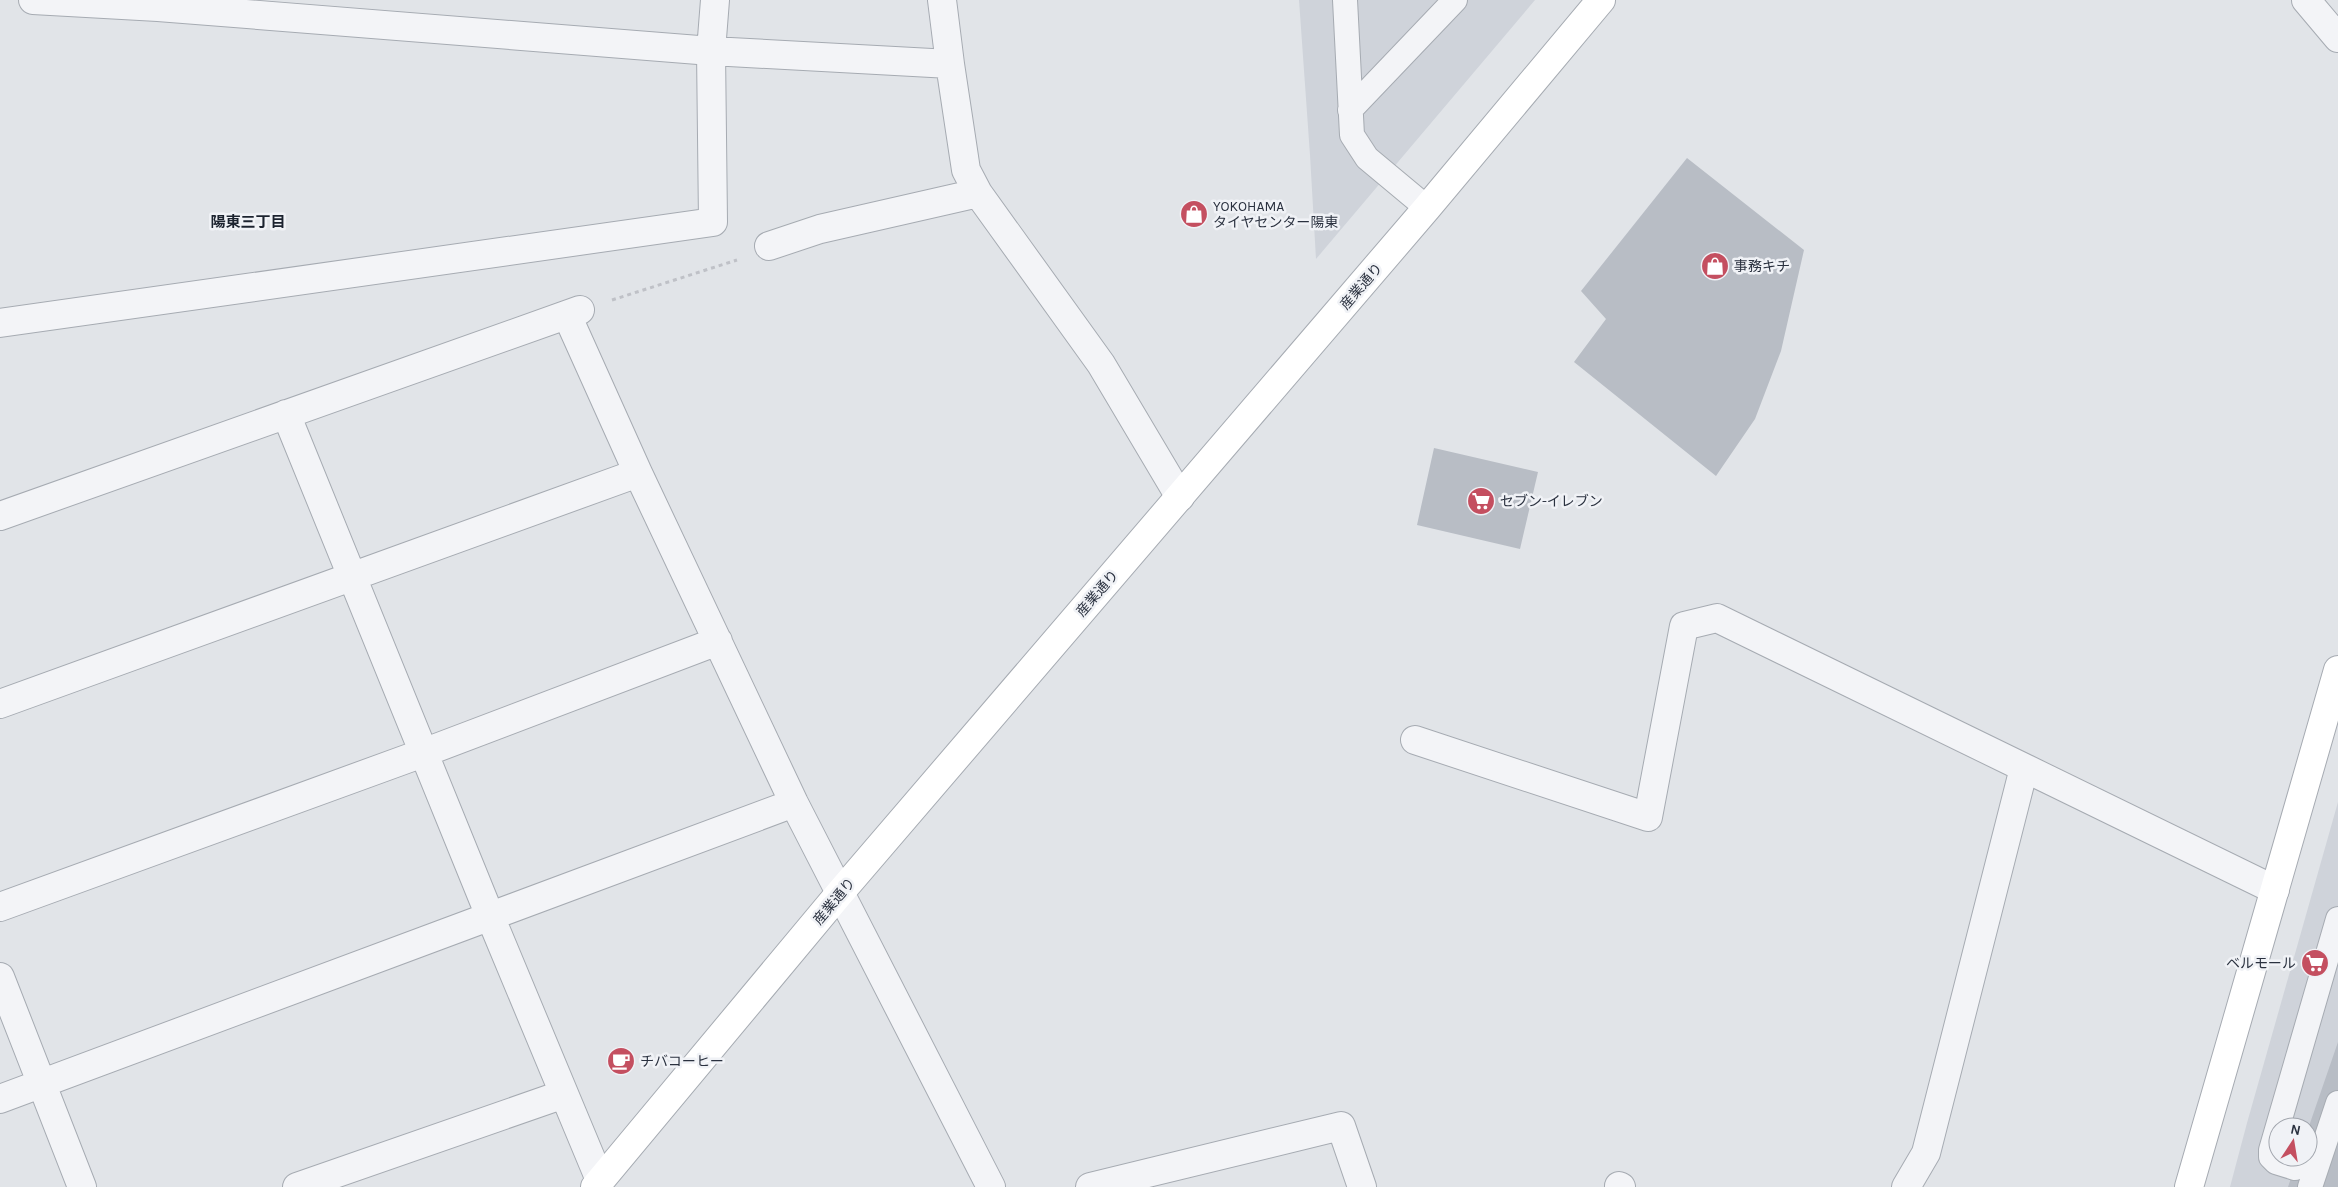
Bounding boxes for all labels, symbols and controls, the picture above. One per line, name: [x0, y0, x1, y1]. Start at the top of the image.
place label: YOKOHAMA タイヤセンター陽東: [1213, 198, 1339, 231]
shop icon: YOKOHAMA タイヤセンター陽東: [1179, 199, 1209, 229]
district label: 陽東三丁目: [210, 213, 286, 231]
shop icon: 事務キチ: [1700, 251, 1730, 281]
place label: 事務キチ: [1734, 258, 1790, 275]
street label: 産業通り: [1337, 260, 1386, 313]
supermarket icon: セブン-イレブン: [1466, 486, 1496, 516]
place label: セブン-イレブン: [1500, 493, 1603, 510]
street label: 産業通り: [1073, 567, 1122, 620]
street label: 産業通り: [810, 874, 859, 928]
supermarket icon: ベルモール: [2300, 948, 2330, 978]
place label: ベルモール: [2226, 955, 2296, 972]
cafe icon: チバコーヒー: [606, 1046, 636, 1076]
place label: チバコーヒー: [640, 1053, 724, 1070]
north arrow: [2268, 1117, 2318, 1167]
text: N: [2289, 1120, 2302, 1139]

